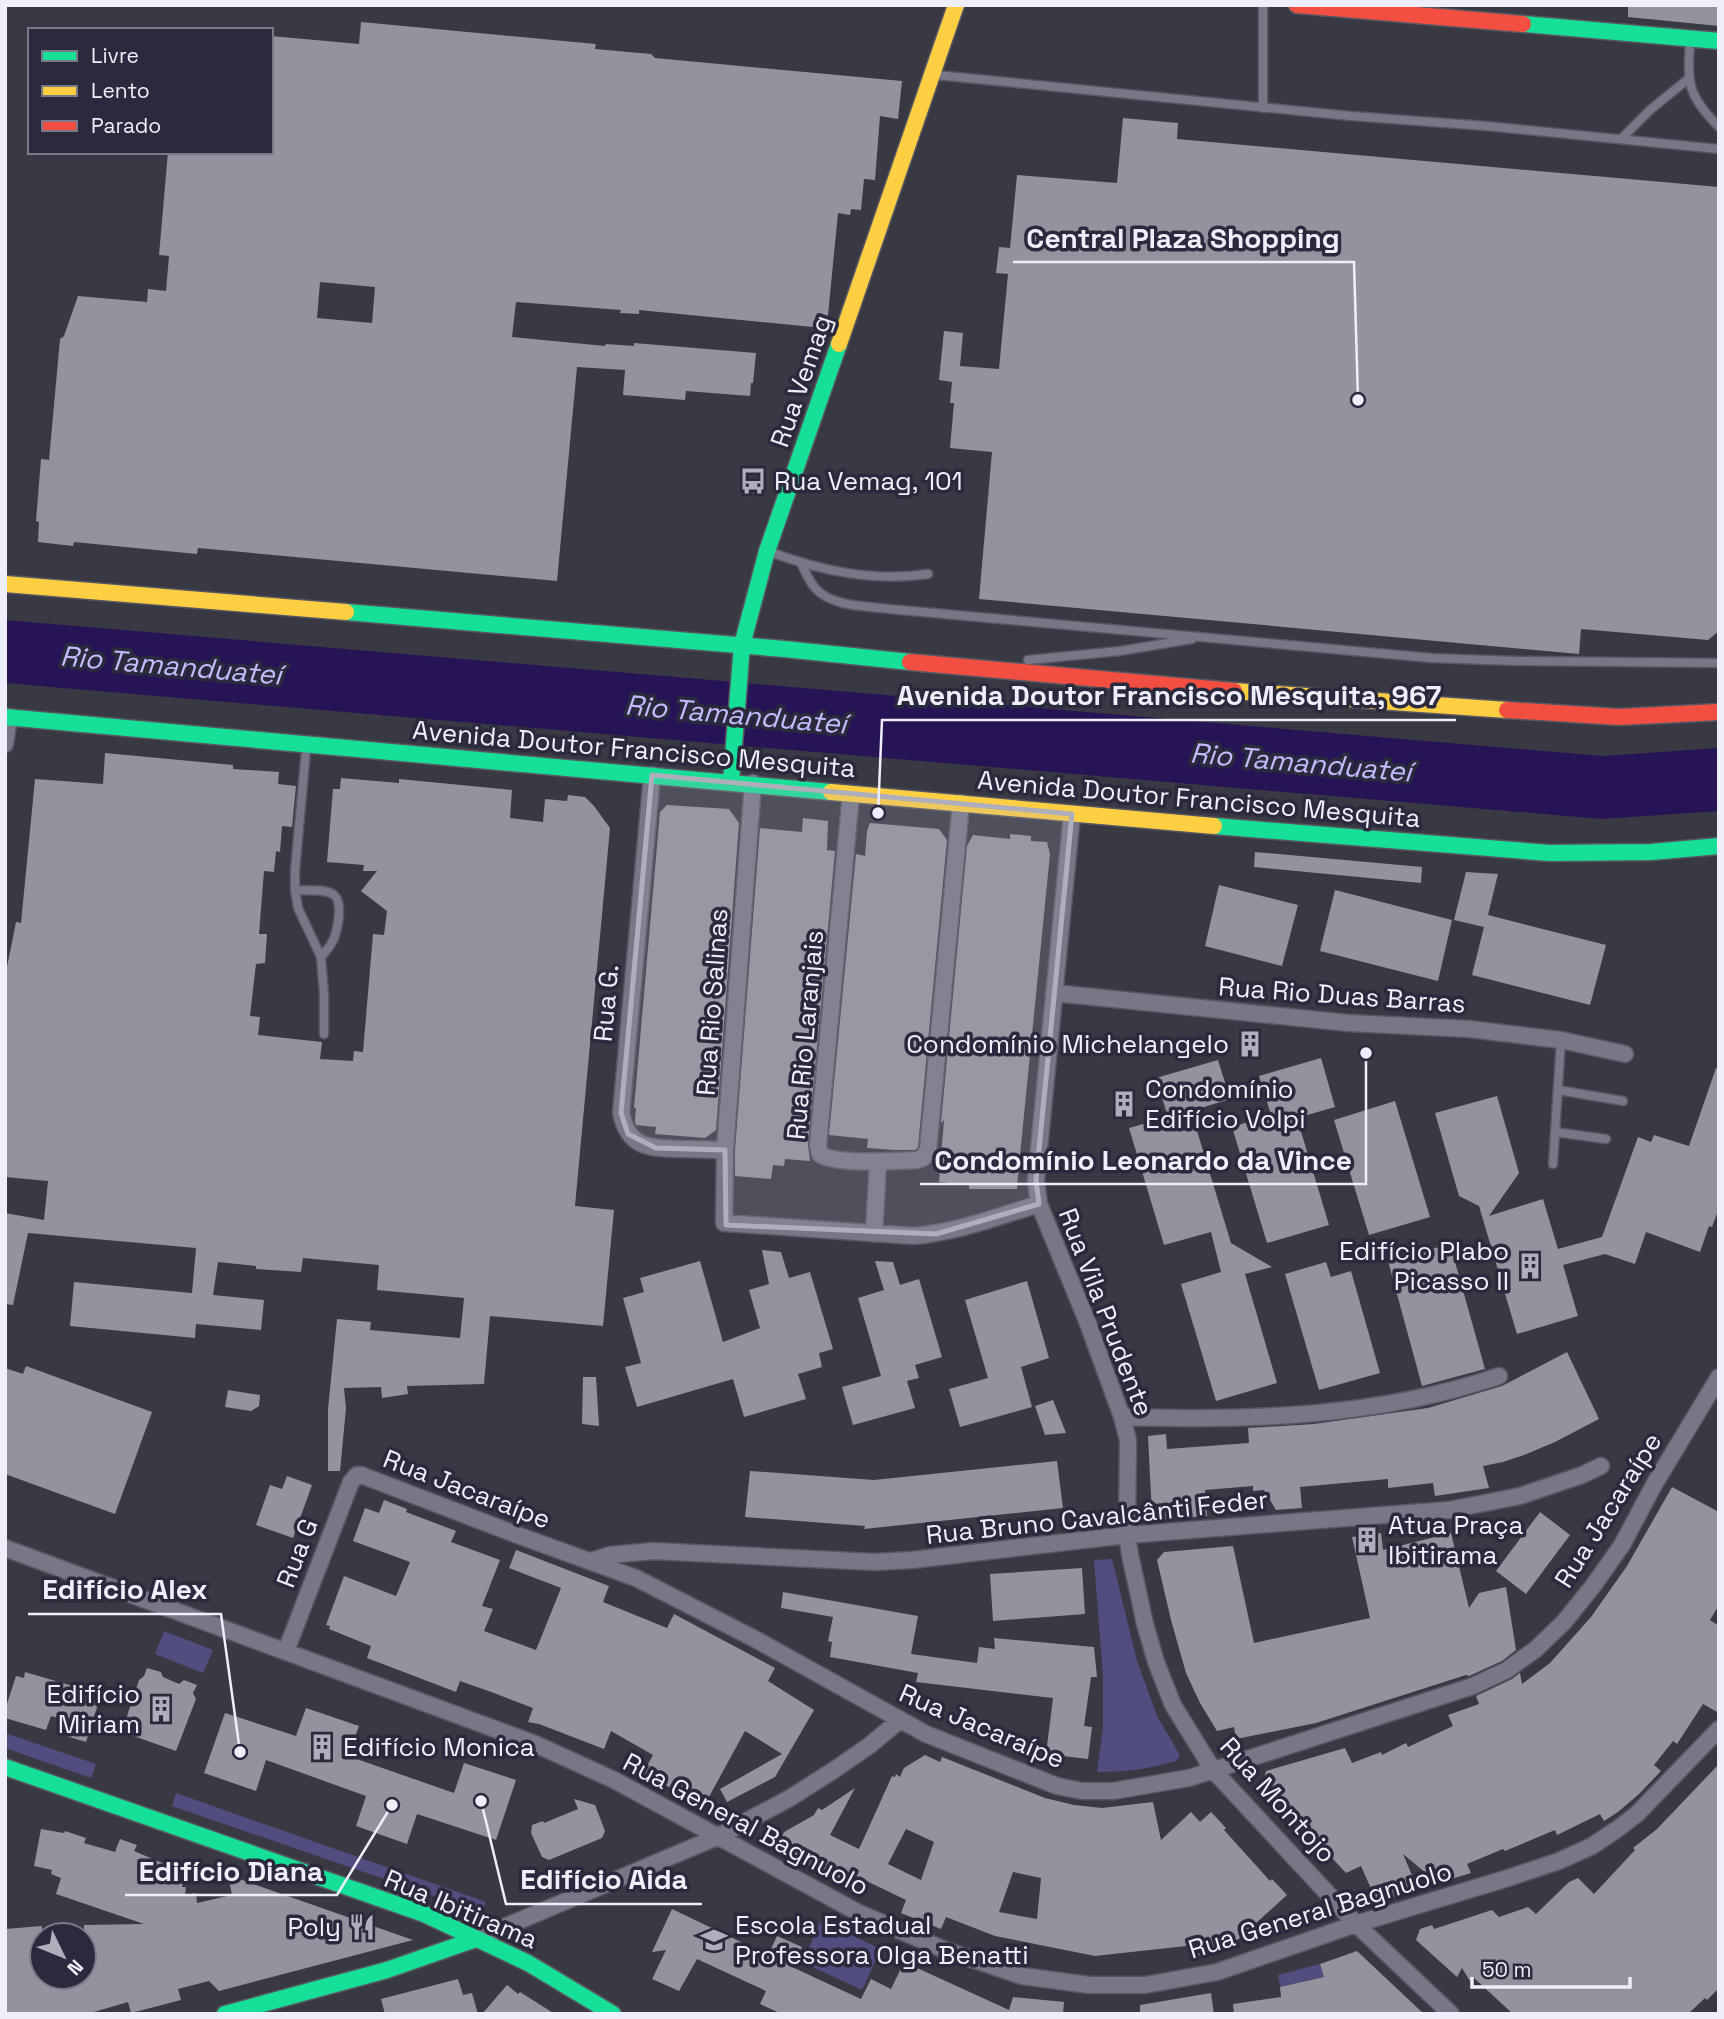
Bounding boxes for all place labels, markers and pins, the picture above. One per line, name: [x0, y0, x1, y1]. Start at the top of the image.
callout: Central Plaza Shopping: [1013, 213, 1354, 262]
place label: Rua Vemag, 101: [774, 464, 963, 498]
bus stop icon: Rua Vemag, 101: [738, 466, 768, 496]
callout: Avenida Doutor Francisco Mesquita, 967: [882, 671, 1456, 720]
place label: Condomínio Michelangelo: [906, 1027, 1229, 1061]
building icon: Condomínio Michelangelo: [1235, 1029, 1265, 1059]
place label: Condomínio Edifício Volpi: [1145, 1072, 1306, 1136]
building icon: Condomínio Edifício Volpi: [1109, 1089, 1139, 1119]
callout: Condomínio Leonardo da Vince: [920, 1135, 1366, 1184]
place label: Edifício Plabo Picasso II: [1339, 1234, 1509, 1298]
building icon: Edifício Plabo Picasso II: [1515, 1251, 1545, 1281]
place label: Atua Praça Ibitirama: [1388, 1508, 1524, 1572]
building icon: Atua Praça Ibitirama: [1352, 1525, 1382, 1555]
callout: Edifício Alex: [28, 1565, 221, 1614]
place label: Edifício Miriam: [46, 1677, 140, 1741]
building icon: Edifício Miriam: [146, 1694, 176, 1724]
place label: Edifício Monica: [343, 1730, 535, 1764]
building icon: Edifício Monica: [307, 1732, 337, 1762]
callout: Edifício Diana: [125, 1846, 337, 1895]
callout: Edifício Aida: [506, 1855, 702, 1904]
place label: Escola Estadual Professora Olga Benatti: [735, 1908, 1029, 1972]
place label: Poly: [287, 1910, 341, 1944]
restaurant icon: Poly: [347, 1912, 377, 1942]
school or university icon: Escola Estadual Professora Olga Benatti: [699, 1925, 729, 1955]

